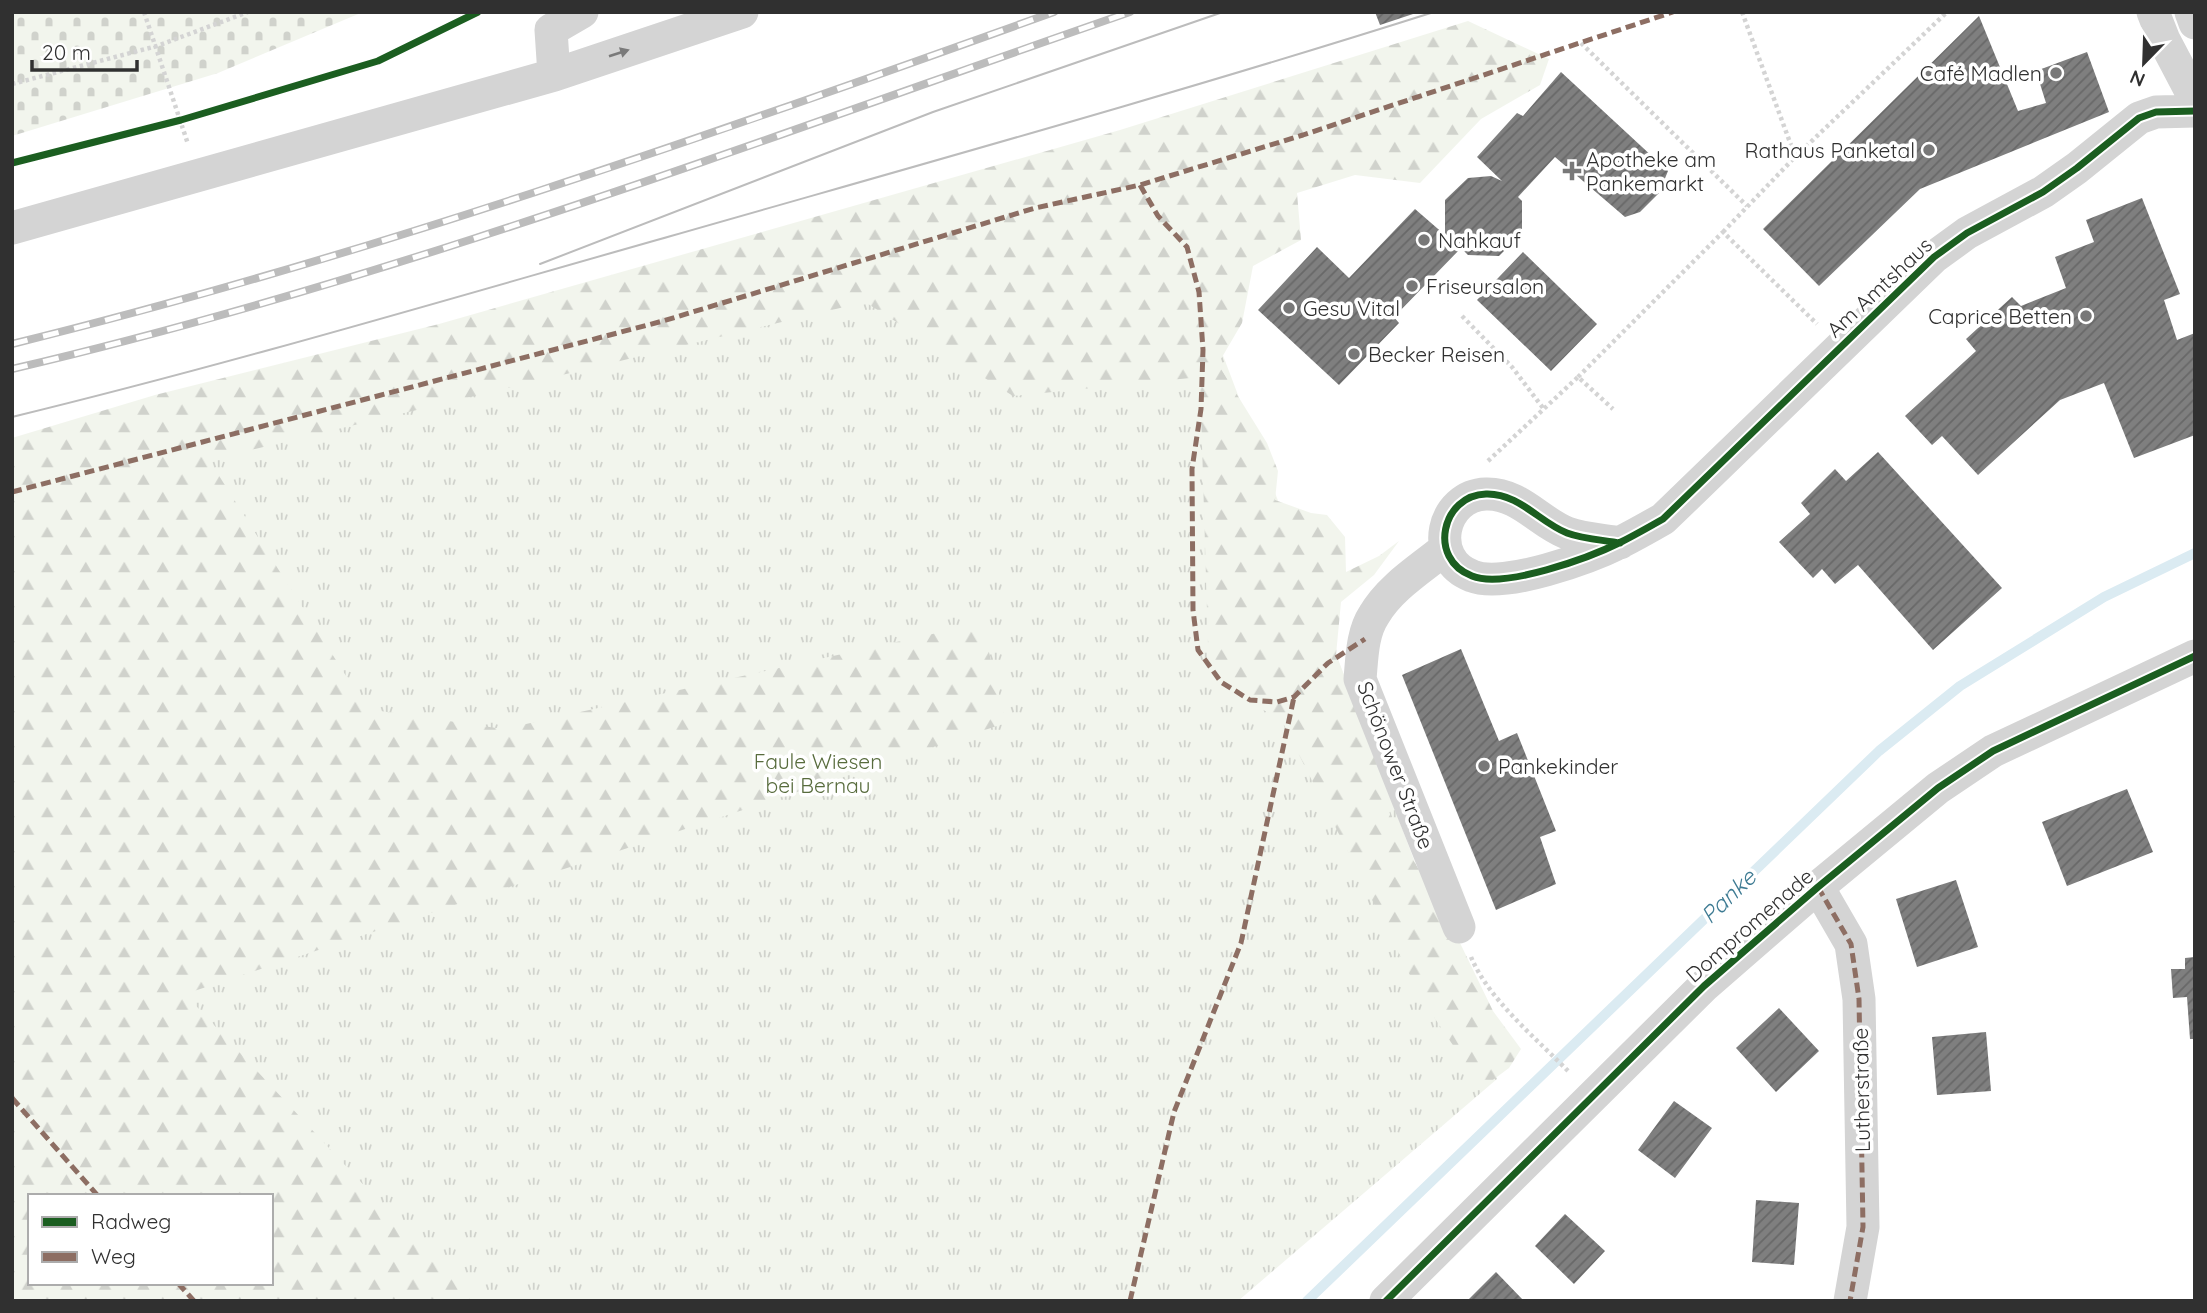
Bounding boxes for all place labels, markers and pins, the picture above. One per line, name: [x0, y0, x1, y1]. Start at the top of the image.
place label: Café Madlen: [1920, 60, 2042, 86]
marker: Café Madlen: [2048, 65, 2064, 81]
place label: Rathaus Panketal: [1744, 137, 1915, 163]
marker: Rathaus Panketal: [1921, 142, 1937, 158]
place label: Apotheke am Pankemarkt: [1586, 146, 1716, 196]
marker: Apotheke am Pankemarkt: [1564, 163, 1580, 179]
place label: Nahkauf: [1438, 227, 1522, 253]
marker: Nahkauf: [1416, 232, 1432, 248]
place label: Friseursalon: [1426, 273, 1544, 299]
marker: Friseursalon: [1404, 278, 1420, 294]
place label: Gesu Vital: [1303, 295, 1400, 321]
marker: Gesu Vital: [1281, 300, 1297, 316]
place label: Caprice Betten: [1928, 303, 2072, 329]
marker: Caprice Betten: [2078, 308, 2094, 324]
place label: Becker Reisen: [1368, 341, 1505, 367]
marker: Becker Reisen: [1346, 346, 1362, 362]
place label: Pankekinder: [1498, 753, 1618, 779]
marker: Pankekinder: [1476, 758, 1492, 774]

